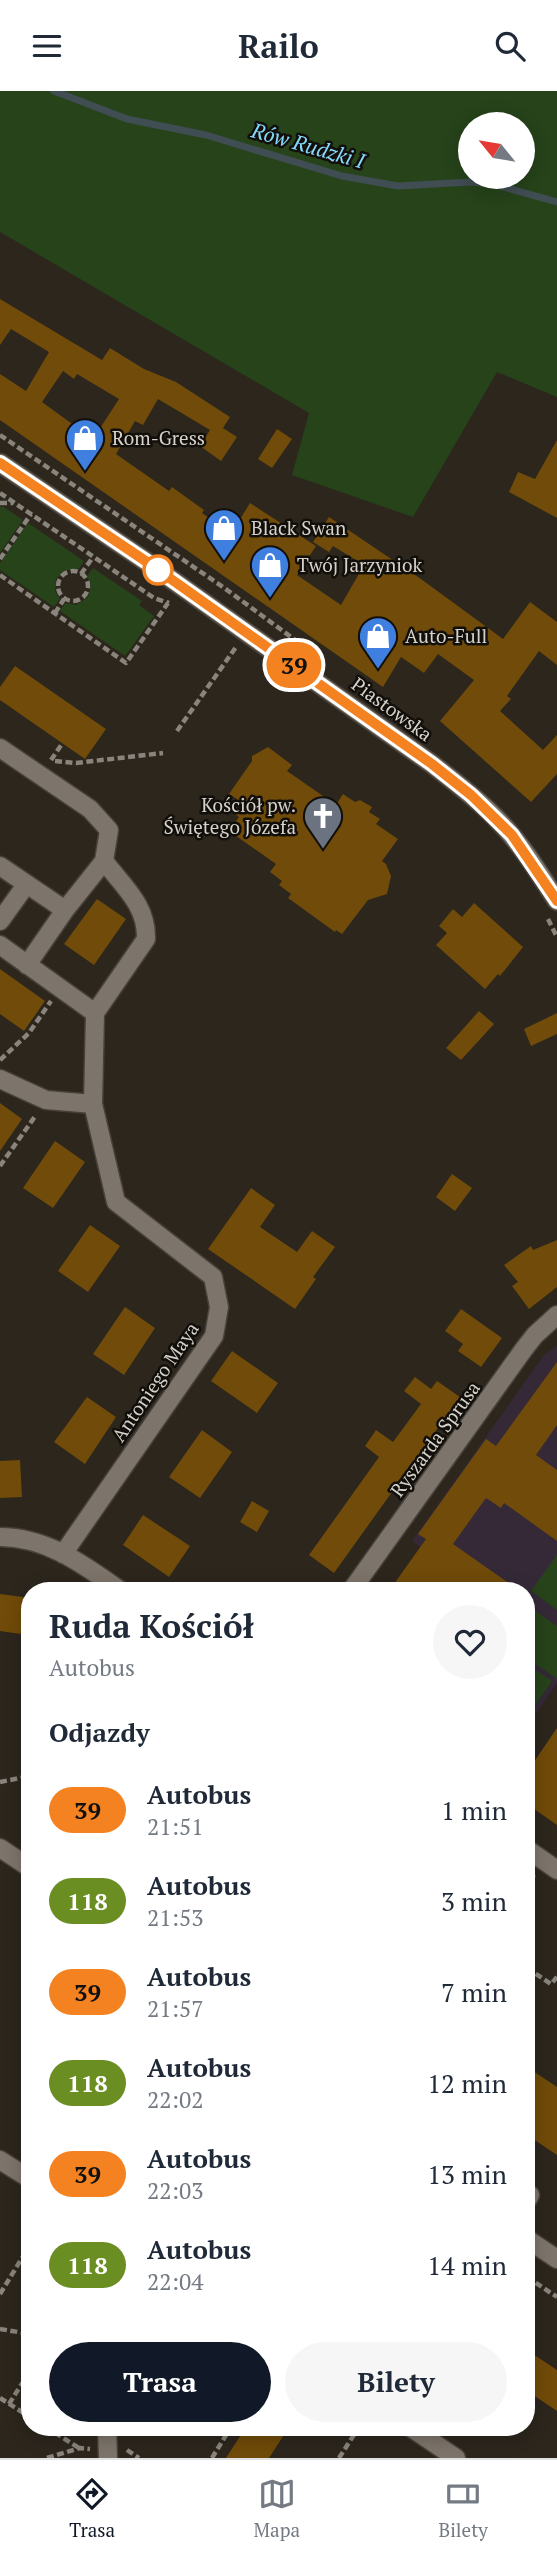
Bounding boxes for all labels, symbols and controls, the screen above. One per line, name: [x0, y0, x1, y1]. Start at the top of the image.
text: Railo: [238, 25, 319, 67]
icon: menu: [28, 27, 66, 65]
icon: search: [491, 27, 529, 65]
north arrow: [458, 112, 536, 189]
map controls: [458, 112, 535, 189]
water label: Rów Rudzki I: [248, 115, 370, 175]
shop icon: Rom-Gress: [64, 417, 106, 472]
place label: Rom-Gress: [112, 425, 205, 450]
shop icon: Black Swan: [203, 507, 245, 562]
place label: Black Swan: [251, 515, 346, 540]
shop icon: Twój Jarzyniok: [249, 544, 291, 599]
place label: Twój Jarzyniok: [297, 552, 422, 577]
unlabelled marker: [143, 555, 173, 585]
shop icon: Auto-Full: [357, 615, 399, 670]
place label: Auto-Full: [405, 623, 487, 648]
line badge: 39: [262, 642, 326, 688]
text: 39: [280, 649, 308, 681]
street label: Piastowska: [347, 671, 438, 746]
place label: Kościół pw. Świętego Józefa: [164, 792, 296, 839]
church icon: Kościół pw. Świętego Józefa: [302, 795, 344, 850]
street label: Antoniego Maya: [105, 1317, 204, 1446]
street label: Ryszarda Sprusa: [384, 1376, 485, 1502]
text: Ruda Kościół: [49, 1604, 254, 1647]
button: heart: [433, 1605, 507, 1679]
text: Autobus: [49, 1652, 135, 1683]
text: Odjazdy: [49, 1715, 150, 1749]
text: Autobus: [147, 1777, 251, 1811]
text: 1 min: [441, 1793, 507, 1827]
text: 39: [74, 1794, 101, 1826]
text: 21:51: [147, 1811, 204, 1842]
text: Autobus: [147, 1868, 251, 1902]
text: 3 min: [441, 1884, 507, 1918]
text: 118: [67, 1885, 108, 1917]
text: 21:53: [147, 1902, 204, 1933]
text: Autobus: [147, 1959, 251, 1993]
text: 7 min: [441, 1975, 507, 2009]
text: 39: [74, 1976, 101, 2008]
text: 21:57: [147, 1993, 204, 2024]
text: Autobus: [147, 2050, 251, 2084]
text: 12 min: [427, 2066, 507, 2100]
text: 118: [67, 2067, 108, 2099]
text: 22:02: [147, 2084, 204, 2115]
text: Autobus: [147, 2141, 251, 2175]
text: 13 min: [427, 2157, 507, 2191]
text: 39: [74, 2158, 101, 2190]
text: 22:03: [147, 2175, 204, 2206]
text: Autobus: [147, 2232, 251, 2266]
text: 14 min: [427, 2248, 507, 2282]
text: 118: [67, 2249, 108, 2281]
text: 22:04: [147, 2266, 204, 2297]
button: Trasa: [49, 2342, 271, 2422]
button: Bilety: [285, 2342, 507, 2422]
tab: Trasa: [69, 2475, 115, 2542]
tab: Mapa: [254, 2475, 300, 2542]
tab: Bilety: [438, 2475, 488, 2542]

